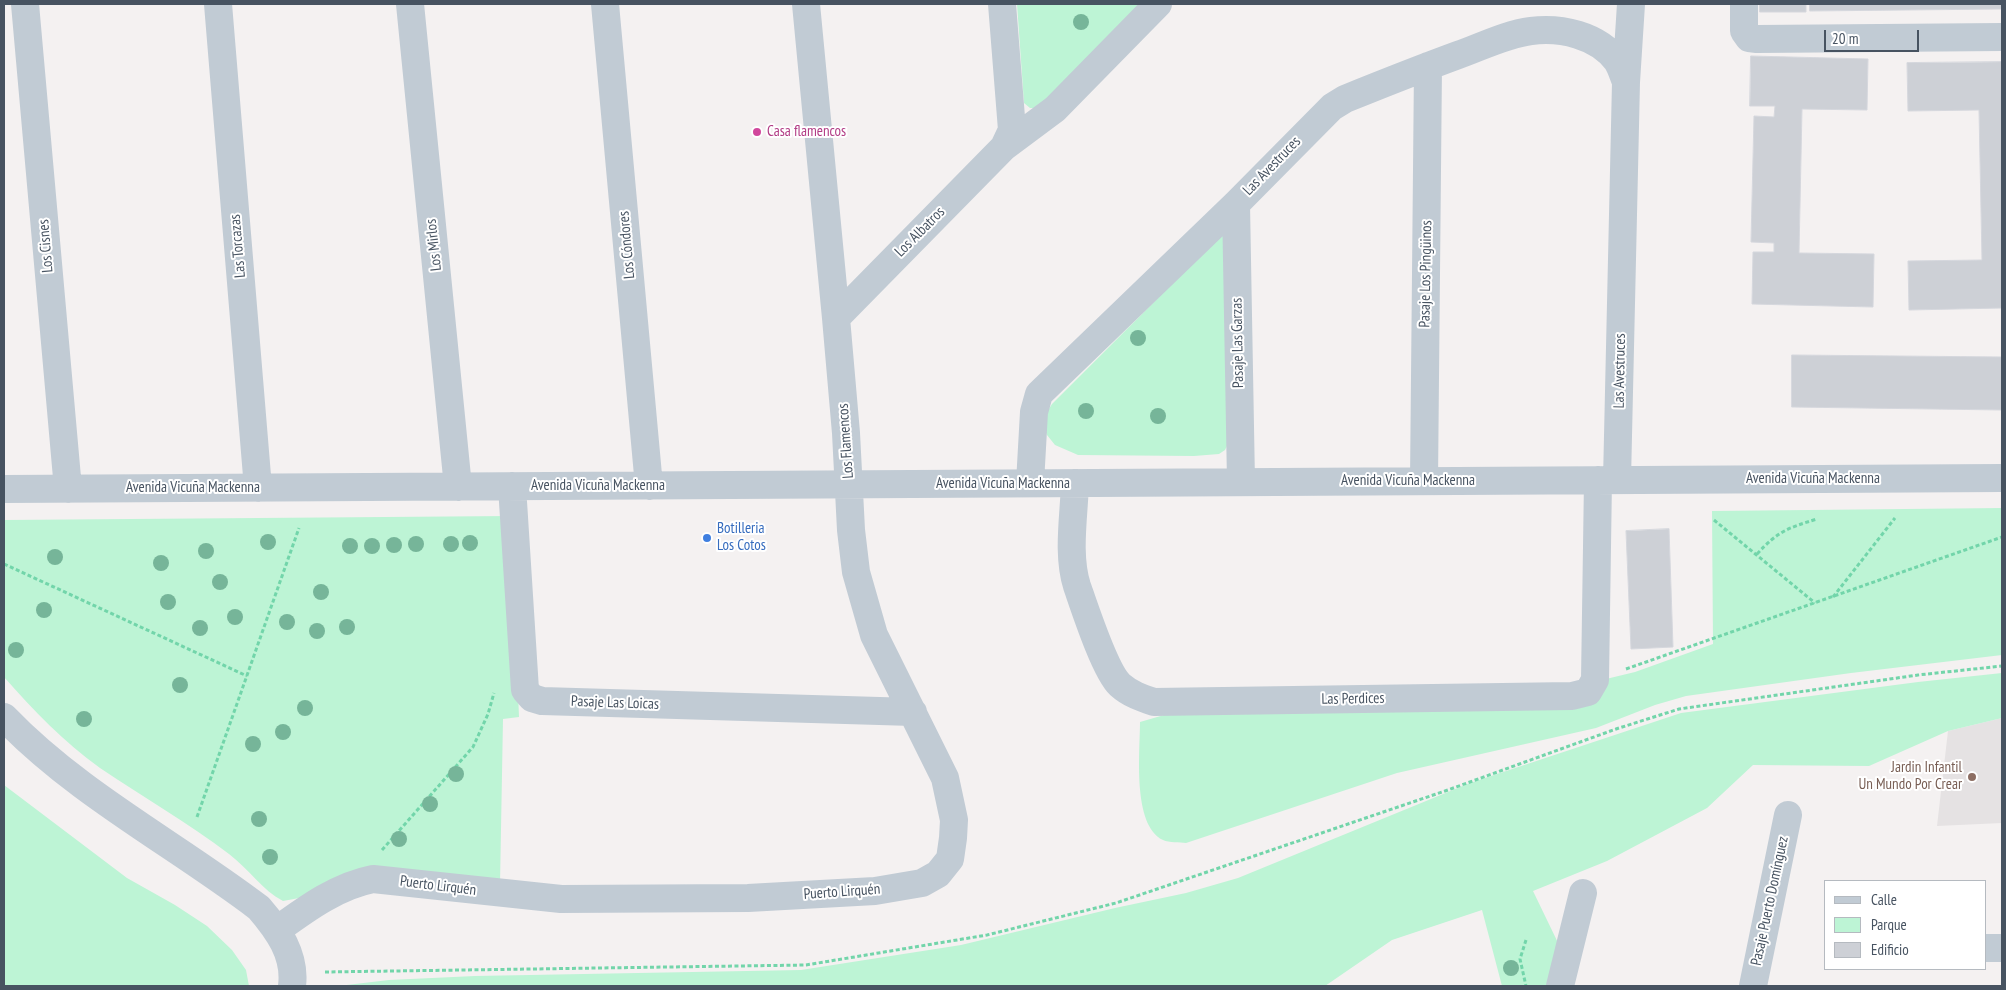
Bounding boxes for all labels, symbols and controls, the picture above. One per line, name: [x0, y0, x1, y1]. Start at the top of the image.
scale bar: [1826, 20, 1921, 52]
text: 20 m: [1832, 29, 1858, 48]
place label: Casa flamencos: [767, 123, 846, 141]
marker: Casa flamencos: [751, 126, 763, 138]
street label: Las Avestruces: [1239, 133, 1305, 199]
street label: Los Albatros: [891, 203, 949, 261]
street label: Los Cóndores: [615, 210, 639, 280]
street label: Las Torcazas: [226, 213, 250, 279]
street label: Los Mirlos: [422, 218, 446, 272]
street label: Los Cisnes: [35, 219, 57, 273]
street label: Pasaje Los Pingüinos: [1416, 220, 1436, 328]
street label: Pasaje Las Garzas: [1228, 298, 1248, 388]
street label: Las Avestruces: [1610, 333, 1630, 409]
street label: Los Flamencos: [834, 403, 858, 479]
street label: Avenida Vicuña Mackenna: [1746, 470, 1880, 488]
street label: Avenida Vicuña Mackenna: [1341, 472, 1475, 490]
street label: Avenida Vicuña Mackenna: [936, 475, 1070, 493]
street label: Avenida Vicuña Mackenna: [531, 477, 665, 495]
street label: Avenida Vicuña Mackenna: [126, 479, 260, 497]
place label: Botilleria Los Cotos: [717, 520, 766, 555]
marker: Botilleria Los Cotos: [701, 532, 713, 544]
street label: Las Perdices: [1321, 689, 1385, 709]
street label: Pasaje Las Loicas: [571, 692, 659, 714]
place label: Jardin Infantil Un Mundo Por Crear: [1858, 759, 1962, 794]
marker: Jardin Infantil Un Mundo Por Crear: [1966, 771, 1978, 783]
street label: Pasaje Puerto Domínguez: [1748, 835, 1792, 967]
street label: Puerto Lirquén: [399, 872, 477, 900]
street label: Puerto Lirquén: [803, 880, 881, 904]
legend: [1824, 880, 1986, 970]
text: Calle: [1871, 890, 1897, 909]
text: Parque: [1871, 915, 1907, 934]
text: Edificio: [1871, 940, 1909, 959]

